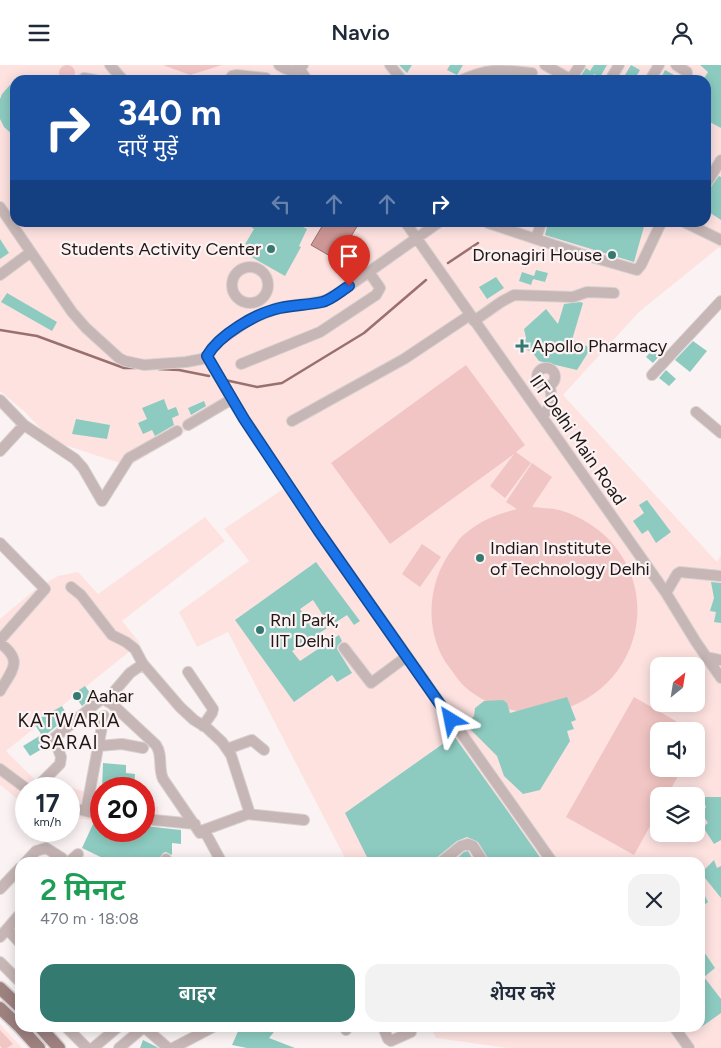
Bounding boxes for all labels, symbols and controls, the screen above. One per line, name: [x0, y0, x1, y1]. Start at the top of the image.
icon: menu: [25, 19, 53, 47]
text: Navio: [331, 19, 390, 46]
icon: person: [668, 19, 696, 47]
text: 340 m: [118, 92, 221, 134]
icon: right: [35, 95, 100, 160]
text: दाएँ मुड़ें: [118, 134, 178, 161]
icon: left: [267, 190, 295, 218]
icon: ahead: [320, 190, 348, 218]
icon: ahead: [373, 190, 401, 218]
icon: right: [426, 190, 454, 218]
pin: [328, 235, 370, 286]
place label: Students Activity Center: [60, 238, 261, 260]
icon: arrive: [335, 242, 363, 270]
marker: Students Activity Center: [265, 243, 277, 255]
place label: Dronagiri House: [472, 244, 602, 266]
marker: Dronagiri House: [606, 249, 618, 261]
place label: Apollo Pharmacy: [532, 335, 668, 357]
marker: Apollo Pharmacy: [516, 340, 528, 352]
street label: IIT Delhi Main Road: [525, 371, 631, 509]
place label: Indian Institute of Technology Delhi: [490, 537, 650, 580]
marker: Indian Institute of Technology Delhi: [474, 552, 486, 564]
place label: RnI Park, IIT Delhi: [270, 609, 339, 652]
marker: RnI Park, IIT Delhi: [254, 624, 266, 636]
north arrow: [650, 657, 705, 713]
map controls: [650, 657, 705, 842]
place label: Aahar: [87, 685, 134, 707]
marker: Aahar: [71, 690, 83, 702]
position arrow: [424, 693, 476, 745]
district label: KATWARIA SARAI: [17, 709, 121, 754]
button: sound: [650, 722, 705, 777]
speed limit sign: 20: [90, 777, 155, 842]
button: layers: [650, 787, 705, 842]
text: 17: [35, 788, 60, 818]
text: km/h: [34, 815, 61, 829]
text: 2 मिनट: [40, 871, 125, 908]
button: close: [628, 874, 680, 926]
text: 470 m · 18:08: [40, 909, 139, 928]
button: बाहर: [40, 964, 355, 1022]
button: शेयर करें: [365, 964, 680, 1022]

